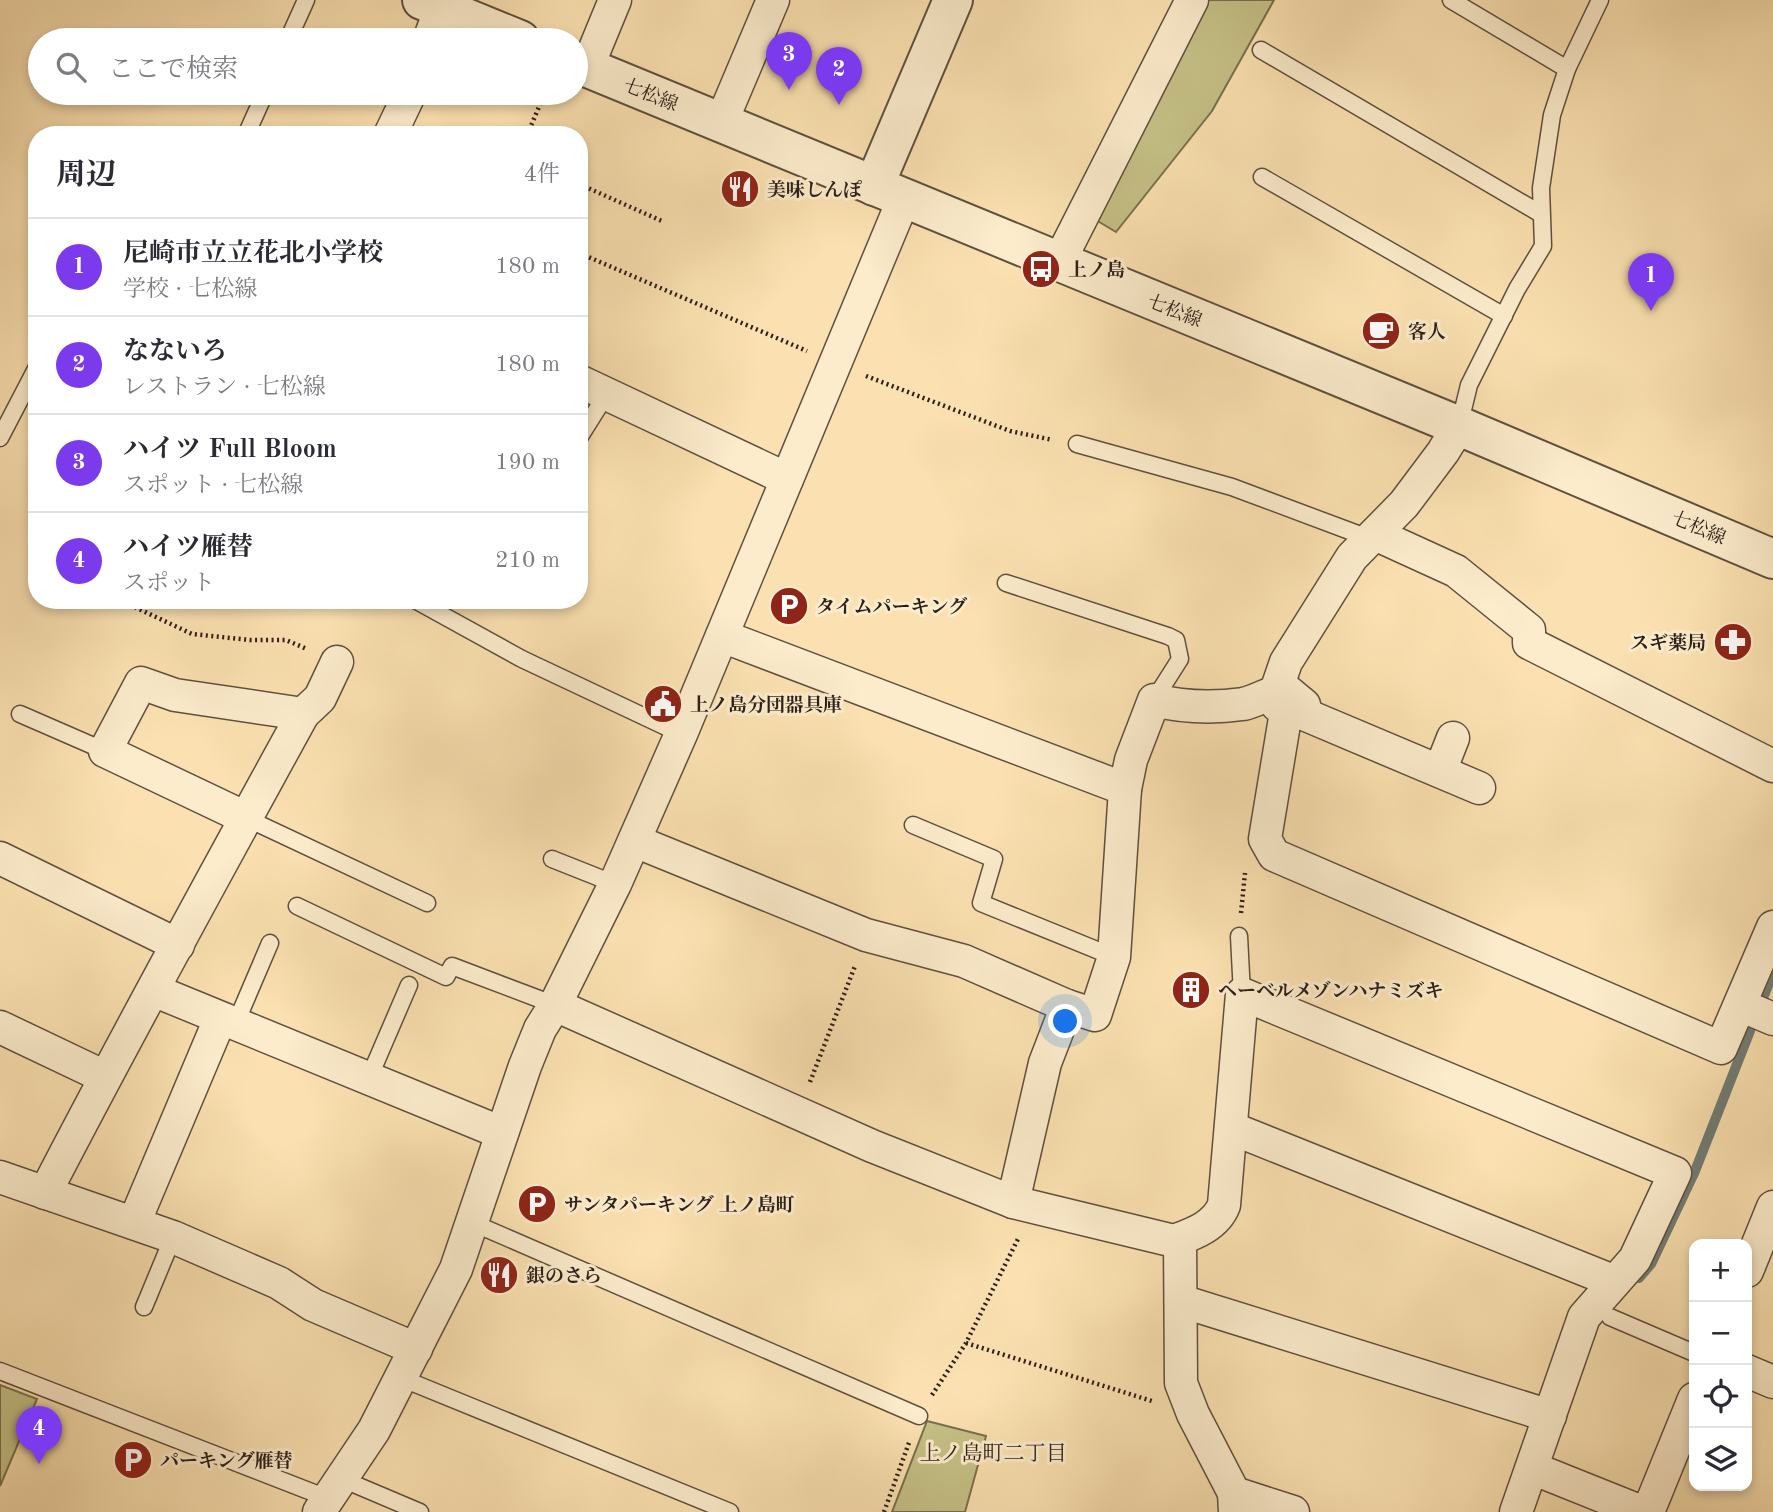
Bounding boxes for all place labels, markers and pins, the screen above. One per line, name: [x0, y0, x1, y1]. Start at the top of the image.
pin: 3: [766, 32, 812, 90]
pin: 2: [816, 47, 862, 105]
restaurant icon: 美味しんぽ: [719, 168, 761, 210]
place label: 美味しんぽ: [767, 179, 862, 201]
bus stop icon: 上ノ島: [1020, 248, 1062, 290]
pin: 1: [1628, 253, 1674, 311]
place label: 上ノ島: [1068, 259, 1125, 281]
cafe icon: 客人: [1360, 310, 1402, 352]
place label: 客人: [1408, 321, 1446, 343]
parking icon: タイムパーキング: [768, 585, 810, 627]
place label: タイムパーキング: [816, 596, 968, 618]
pharmacy icon: スギ薬局: [1712, 621, 1754, 663]
place label: スギ薬局: [1630, 632, 1706, 654]
public building icon: 上ノ島分団器具庫: [642, 683, 684, 725]
place label: 上ノ島分団器具庫: [690, 694, 842, 716]
building icon: ヘーベルメゾンハナミズキ: [1170, 969, 1212, 1011]
place label: ヘーベルメゾンハナミズキ: [1218, 980, 1444, 1002]
parking icon: サンタパーキング 上ノ島町: [516, 1183, 558, 1225]
place label: サンタパーキング 上ノ島町: [564, 1194, 795, 1216]
restaurant icon: 銀のさら: [478, 1254, 520, 1296]
place label: 銀のさら: [526, 1265, 602, 1287]
pin: 4: [16, 1406, 62, 1464]
parking icon: パーキング雁替: [112, 1439, 154, 1481]
place label: パーキング雁替: [160, 1450, 292, 1472]

